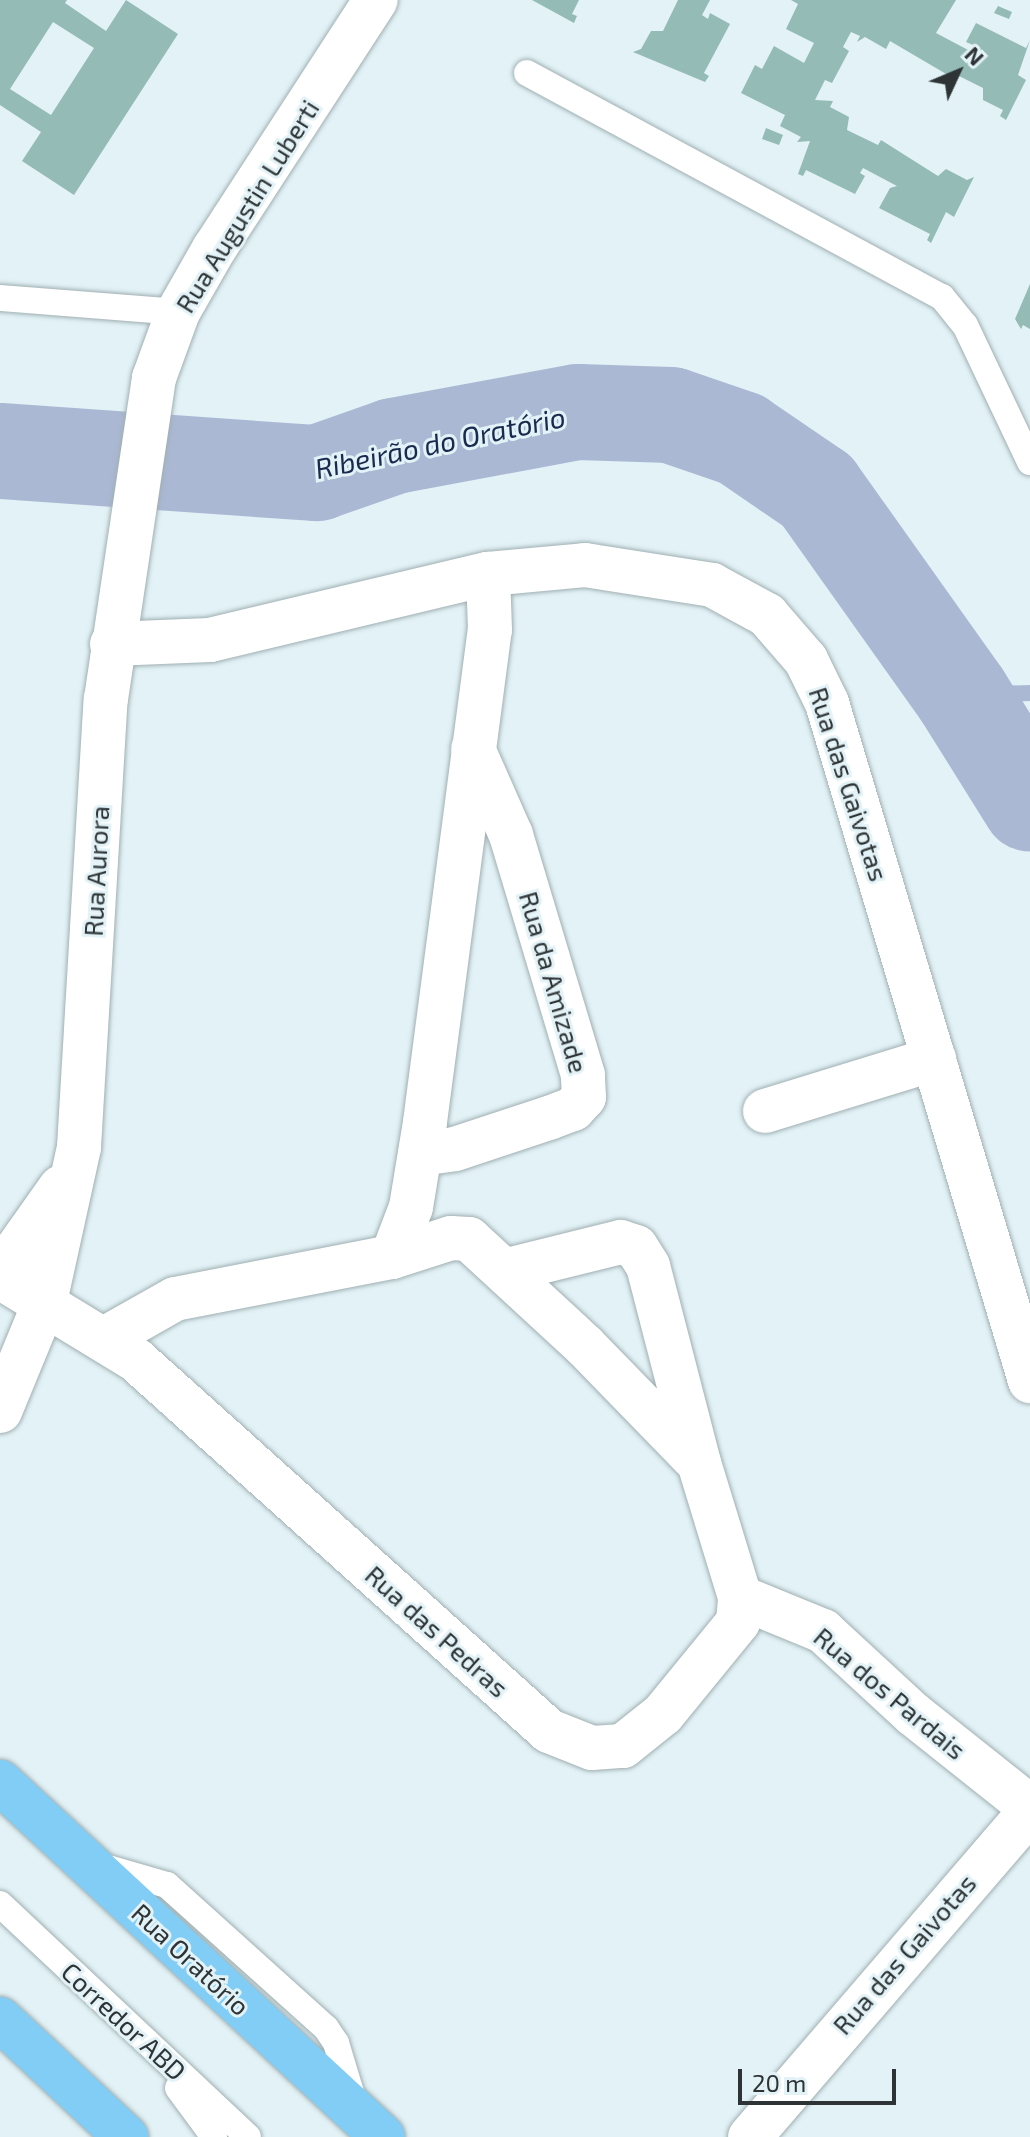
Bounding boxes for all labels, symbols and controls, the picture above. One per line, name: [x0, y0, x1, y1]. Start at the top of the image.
north arrow: [918, 32, 998, 112]
text: N: [960, 41, 990, 70]
street label: Rua Augustin Luberti: [169, 94, 325, 318]
water label: Ribeirão do Oratório: [312, 399, 568, 485]
street label: Rua das Gaivotas: [803, 683, 895, 885]
street label: Rua Aurora: [77, 805, 115, 937]
street label: Rua da Amizade: [513, 887, 595, 1077]
street label: Rua das Pedras: [359, 1559, 515, 1703]
street label: Rua dos Pardais: [808, 1621, 972, 1765]
street label: Rua das Gaivotas: [826, 1868, 982, 2040]
street label: Rua Oratório: [126, 1897, 256, 2021]
street label: Corredor ABD: [55, 1955, 193, 2087]
scale bar: [742, 2053, 900, 2103]
text: 20 m: [752, 2068, 806, 2097]

